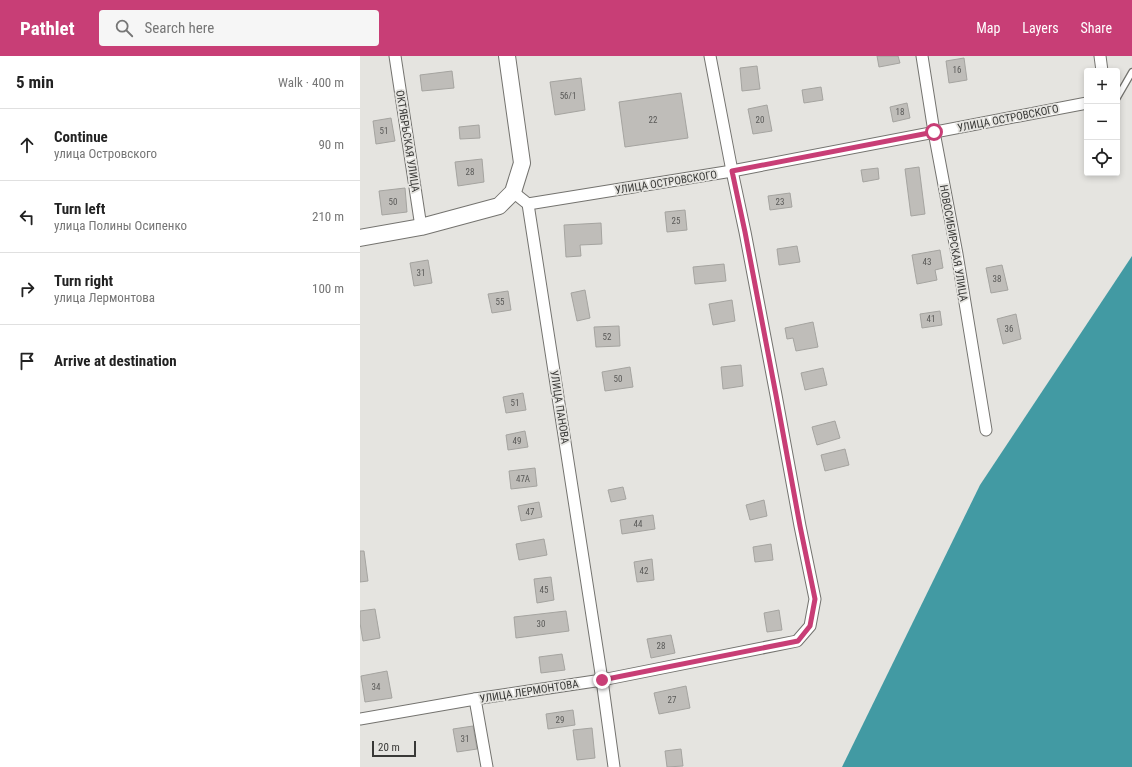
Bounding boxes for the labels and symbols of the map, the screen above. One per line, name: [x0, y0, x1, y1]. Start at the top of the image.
house number: 16: [953, 65, 961, 75]
street label: ОКТЯБРЬСКАЯ УЛИЦА: [393, 89, 422, 194]
house number: 56/1: [560, 91, 576, 101]
street label: УЛИЦА ОСТРОВСКОГО: [956, 102, 1060, 135]
house number: 18: [896, 107, 904, 117]
house number: 22: [649, 115, 658, 125]
house number: 20: [756, 115, 764, 125]
route start: [925, 123, 943, 141]
house number: 51: [380, 126, 388, 136]
house number: 28: [466, 167, 474, 177]
street label: УЛИЦА ОСТРОВСКОГО: [614, 168, 718, 197]
street label: НОВОСИБИРСКАЯ УЛИЦА: [937, 184, 970, 303]
house number: 50: [389, 197, 397, 207]
house number: 23: [776, 197, 784, 207]
house number: 25: [672, 216, 681, 226]
house number: 43: [923, 257, 931, 267]
house number: 31: [417, 268, 425, 278]
house number: 38: [993, 274, 1001, 284]
house number: 55: [496, 297, 505, 307]
house number: 41: [927, 314, 935, 324]
house number: 36: [1005, 324, 1013, 334]
house number: 52: [603, 332, 612, 342]
street label: УЛИЦА ПАНОВА: [547, 369, 572, 445]
house number: 50: [614, 374, 622, 384]
house number: 51: [511, 398, 519, 408]
house number: 49: [513, 436, 521, 446]
house number: 47А: [516, 474, 530, 484]
house number: 47: [526, 507, 535, 517]
house number: 44: [634, 519, 643, 529]
house number: 42: [640, 566, 649, 576]
house number: 45: [540, 585, 549, 595]
house number: 30: [537, 619, 545, 629]
house number: 28: [657, 641, 665, 651]
route end: [593, 671, 611, 689]
street label: УЛИЦА ЛЕРМОНТОВА: [479, 677, 580, 706]
house number: 34: [372, 682, 381, 692]
house number: 27: [668, 695, 677, 705]
house number: 29: [556, 715, 564, 725]
house number: 31: [461, 734, 469, 744]
scale bar: [372, 739, 416, 758]

